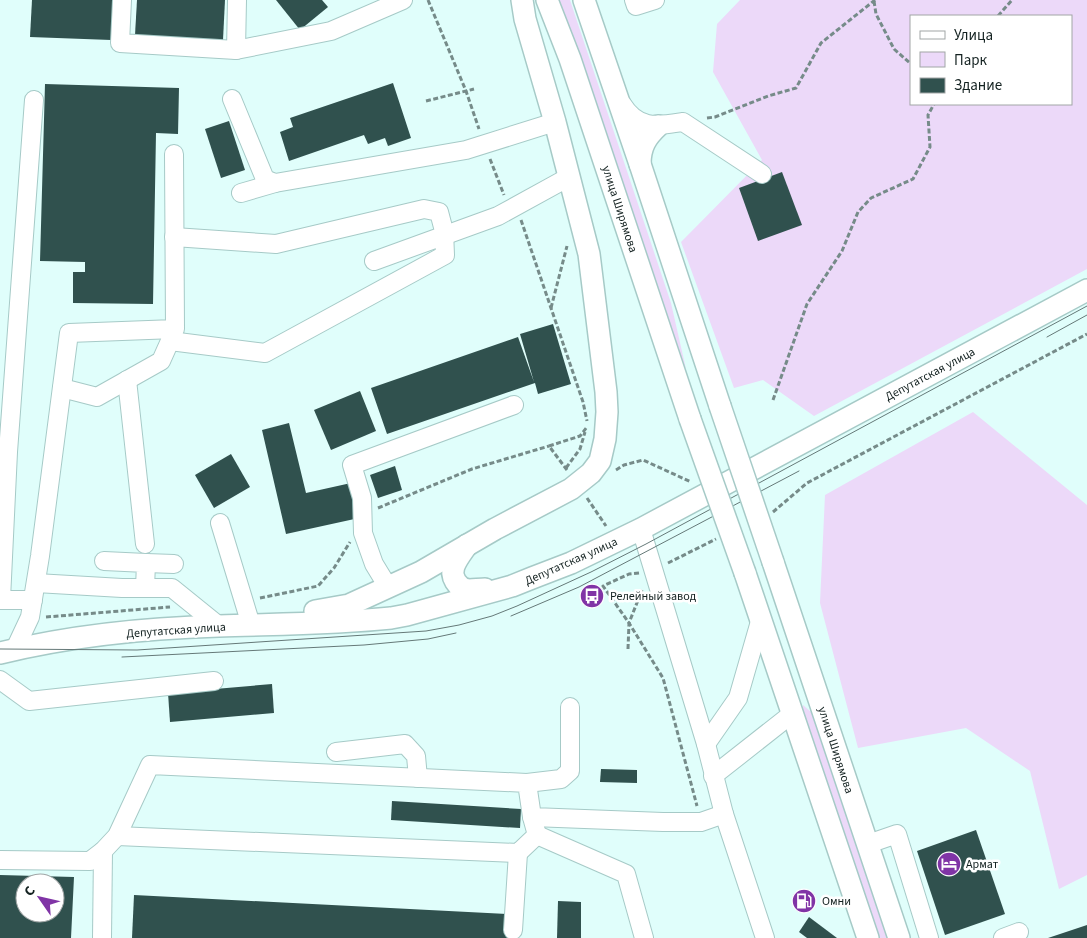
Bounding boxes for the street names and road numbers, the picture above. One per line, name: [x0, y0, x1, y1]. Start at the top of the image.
street label: улица Ширямова: [598, 164, 642, 255]
street label: Депутатская улица: [882, 344, 978, 405]
street label: Депутатская улица: [522, 533, 620, 590]
street label: Депутатская улица: [126, 619, 226, 642]
street label: улица Ширямова: [814, 705, 858, 796]

